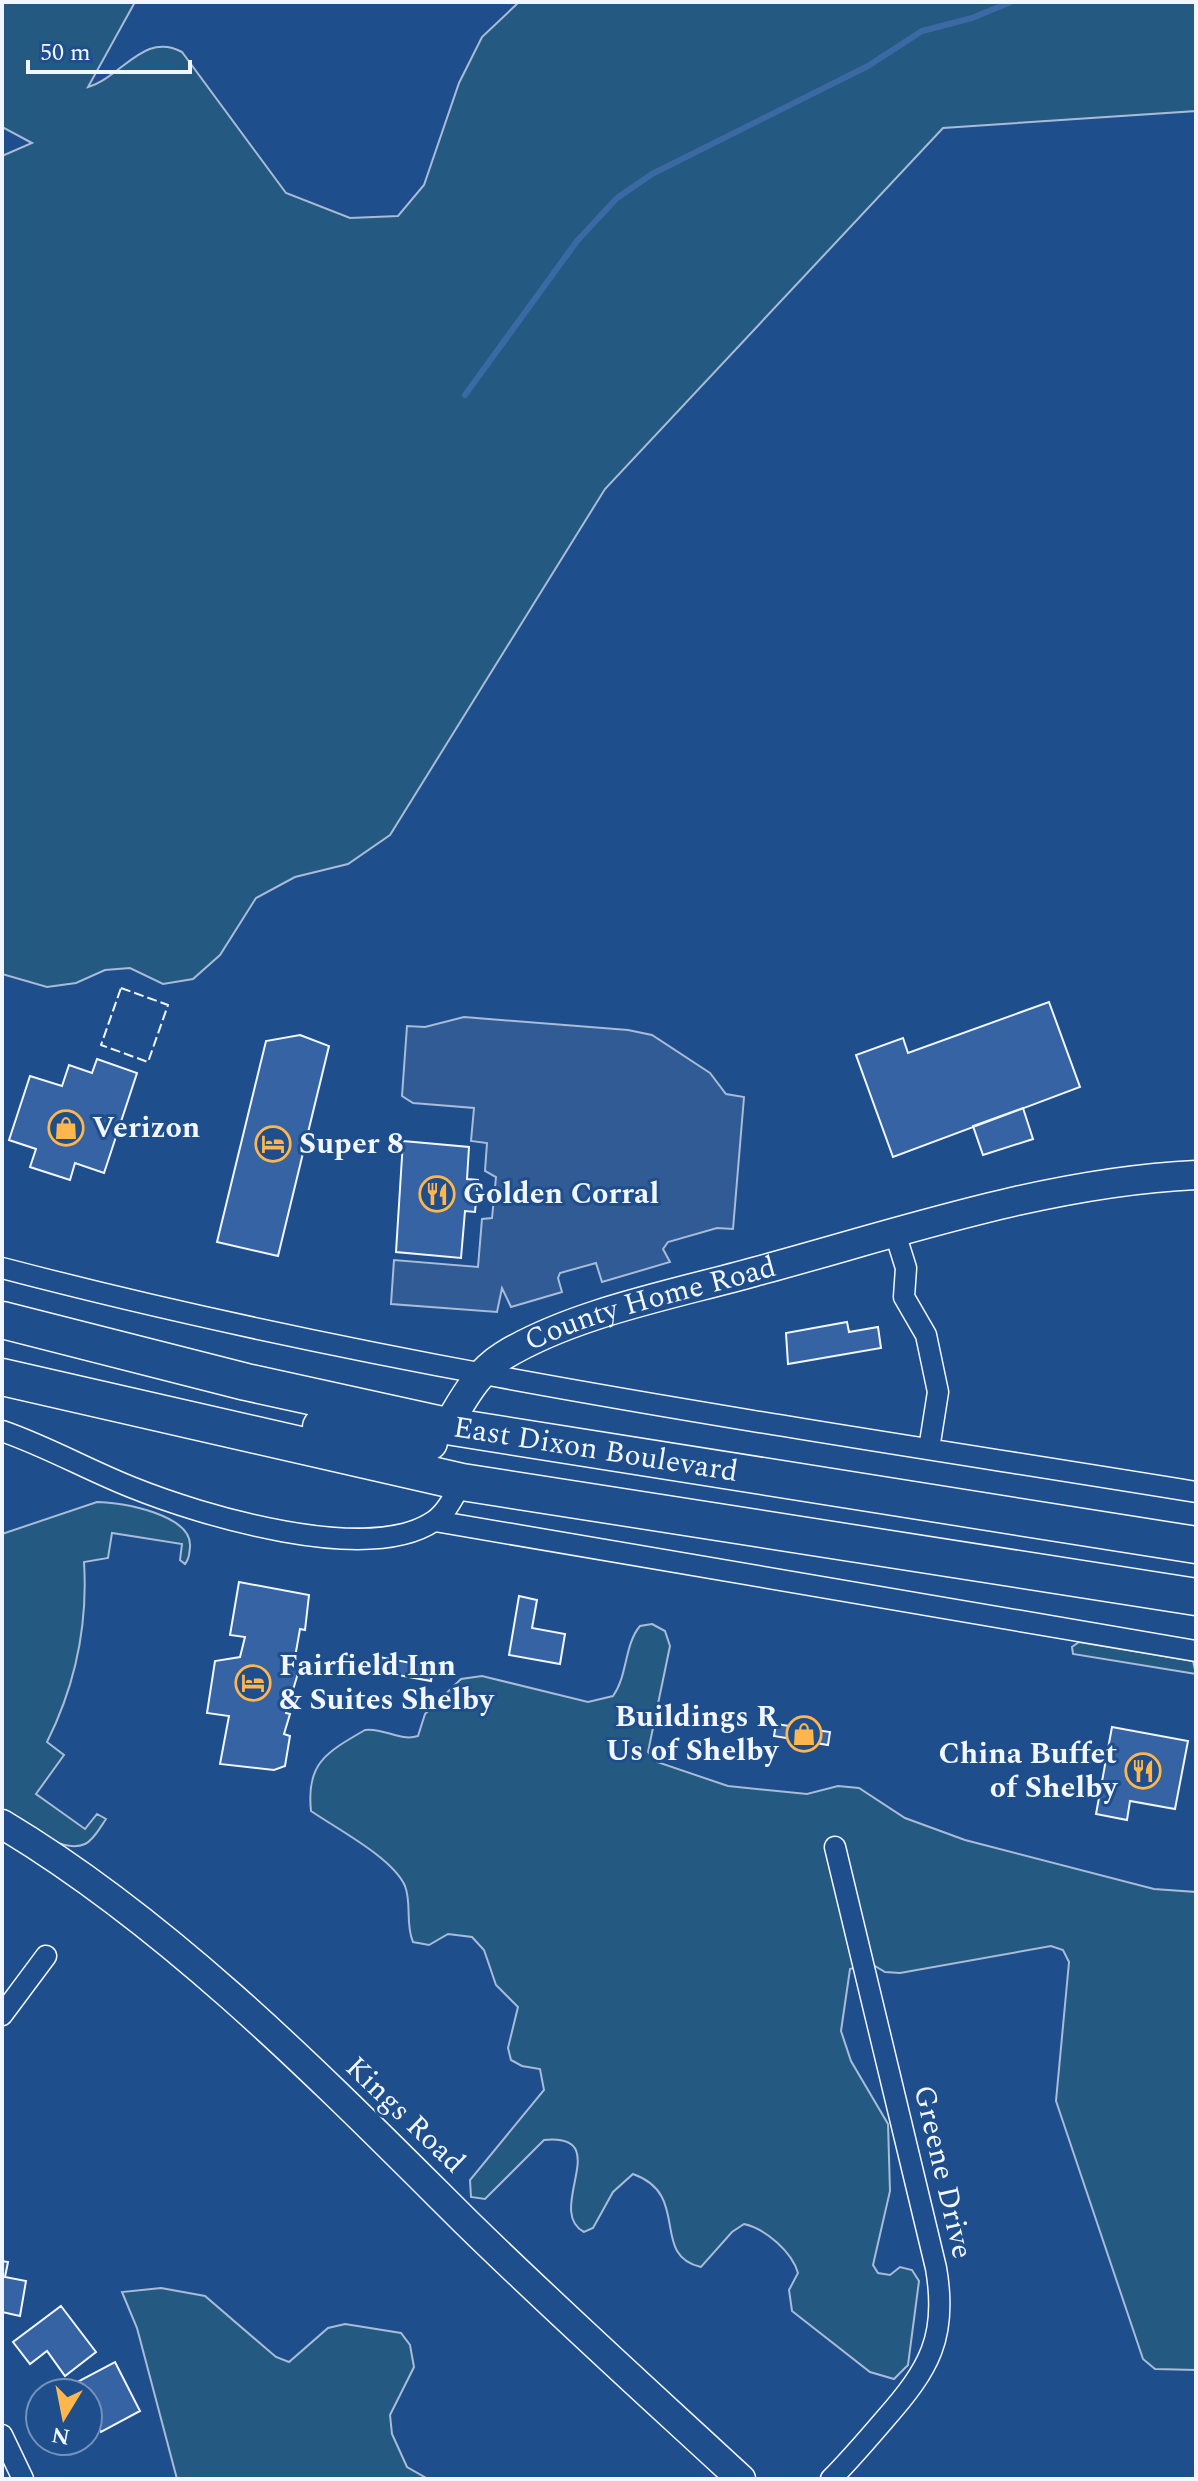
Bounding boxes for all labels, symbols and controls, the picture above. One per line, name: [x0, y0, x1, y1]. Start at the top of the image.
scale bar: [28, 24, 190, 74]
text: 50 m: [40, 35, 91, 71]
place label: Verizon: [92, 1105, 200, 1151]
shop icon: Verizon: [47, 1109, 85, 1147]
place label: Super 8: [299, 1121, 404, 1167]
hotel icon: Super 8: [254, 1125, 292, 1163]
place label: Golden Corral: [463, 1171, 659, 1217]
restaurant icon: Golden Corral: [418, 1175, 456, 1213]
street label: County Home Road: [517, 1244, 781, 1364]
street label: East Dixon Boulevard: [450, 1404, 741, 1495]
place label: Fairfield Inn & Suites Shelby: [279, 1643, 495, 1723]
hotel icon: Fairfield Inn & Suites Shelby: [234, 1664, 272, 1702]
place label: Buildings R Us of Shelby: [606, 1694, 780, 1774]
shop icon: Buildings R Us of Shelby: [785, 1715, 823, 1753]
place label: China Buffet of Shelby: [938, 1731, 1119, 1811]
restaurant icon: China Buffet of Shelby: [1124, 1752, 1162, 1790]
street label: Kings Road: [334, 2046, 476, 2184]
street label: Greene Drive: [901, 2081, 985, 2263]
north arrow: [24, 2377, 104, 2457]
text: N: [49, 2417, 72, 2453]

